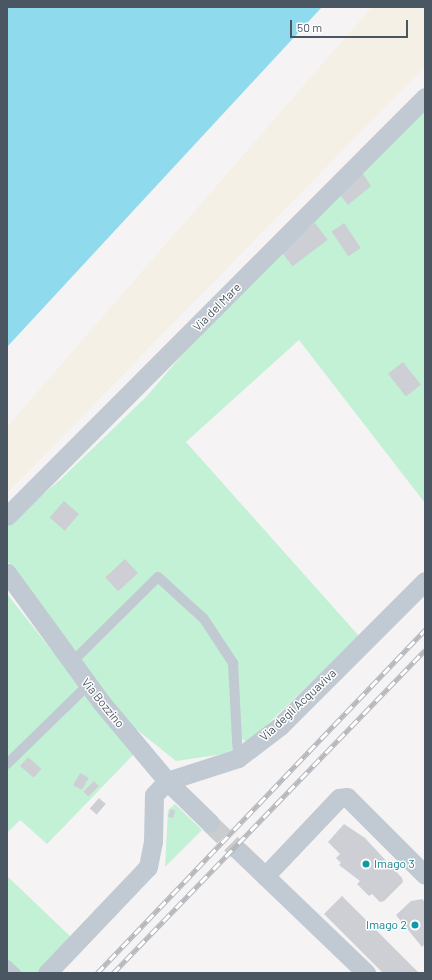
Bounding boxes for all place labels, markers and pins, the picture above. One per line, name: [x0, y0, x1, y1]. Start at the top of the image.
place label: Imago 3: [374, 857, 415, 871]
marker: Imago 3: [361, 859, 371, 869]
place label: Imago 2: [366, 918, 407, 932]
marker: Imago 2: [410, 920, 420, 930]

